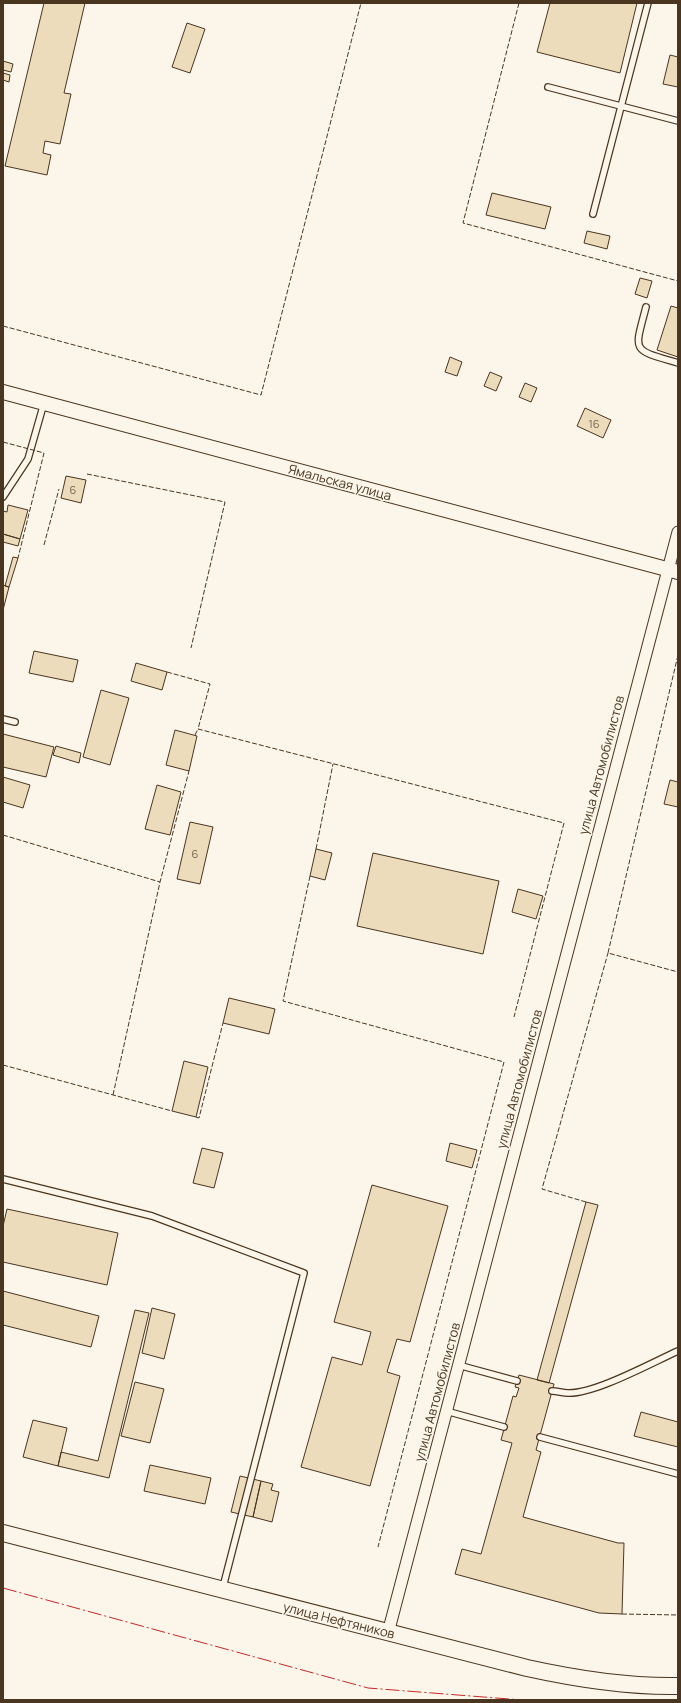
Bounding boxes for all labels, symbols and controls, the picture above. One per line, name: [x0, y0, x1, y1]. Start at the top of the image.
house number: 16: [588, 416, 600, 431]
street label: Ямальская улица: [286, 460, 394, 504]
house number: 6: [70, 482, 77, 497]
street label: улица Автомобилистов: [574, 693, 628, 837]
house number: 6: [192, 846, 199, 861]
street label: улица Автомобилистов: [492, 1007, 546, 1151]
street label: улица Автомобилистов: [410, 1320, 464, 1464]
street label: улица Нефтяников: [281, 1597, 397, 1643]

